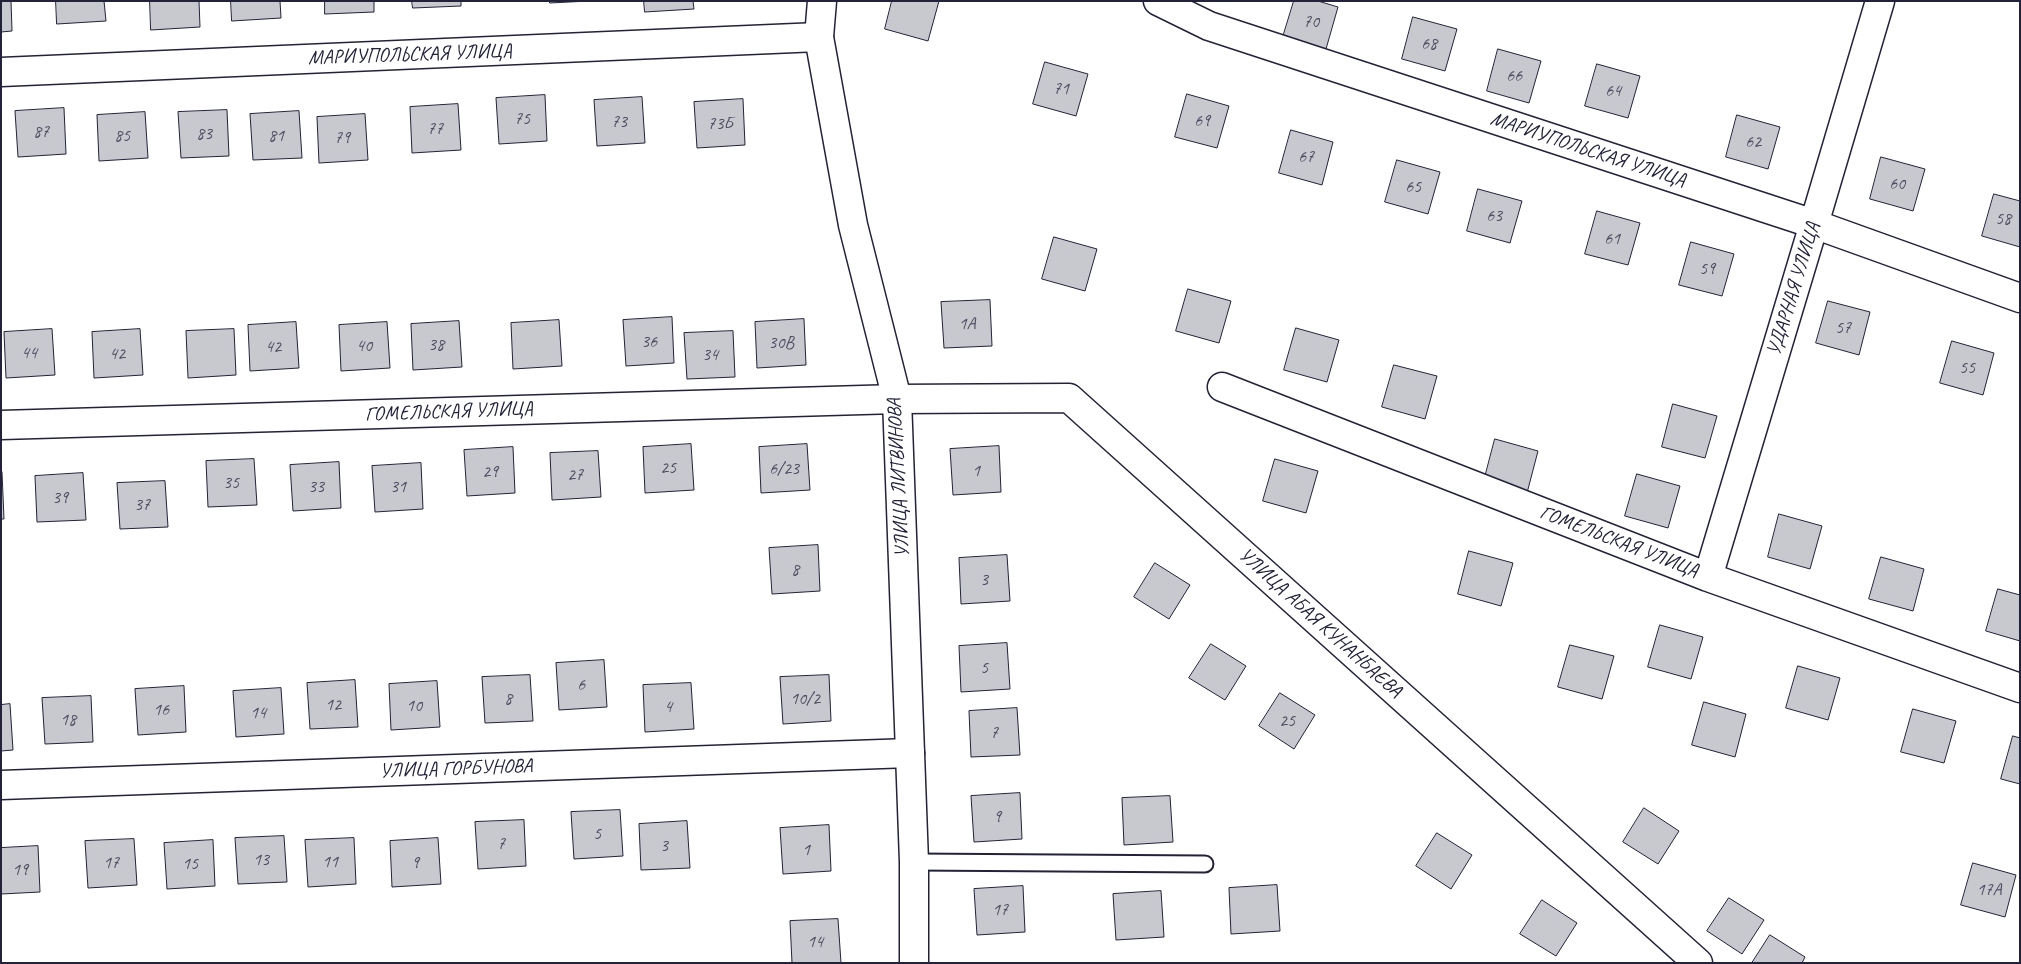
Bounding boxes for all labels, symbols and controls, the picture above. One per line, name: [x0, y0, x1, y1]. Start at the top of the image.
house number: 70: [1303, 11, 1319, 33]
house number: 68: [1421, 33, 1437, 55]
street label: МАРИУПОЛЬСКАЯ УЛИЦА: [308, 39, 512, 71]
house number: 66: [1506, 65, 1522, 87]
house number: 71: [1053, 78, 1069, 100]
house number: 64: [1605, 80, 1621, 102]
street label: МАРИУПОЛЬСКАЯ УЛИЦА: [1487, 107, 1689, 193]
house number: 75: [514, 108, 530, 130]
house number: 69: [1194, 110, 1210, 132]
house number: 73: [611, 111, 627, 133]
house number: 73Б: [707, 113, 733, 135]
house number: 77: [427, 118, 443, 140]
house number: 87: [33, 121, 49, 143]
house number: 83: [196, 123, 212, 145]
house number: 85: [114, 125, 130, 147]
house number: 81: [268, 125, 284, 147]
house number: 79: [334, 127, 350, 149]
house number: 62: [1745, 131, 1761, 153]
house number: 67: [1298, 146, 1314, 168]
house number: 60: [1889, 173, 1905, 195]
house number: 65: [1405, 176, 1421, 198]
house number: 63: [1486, 205, 1502, 227]
house number: 58: [1995, 208, 2011, 230]
street label: УДАРНАЯ УЛИЦА: [1762, 220, 1826, 358]
house number: 61: [1604, 228, 1620, 250]
house number: 59: [1699, 258, 1715, 280]
house number: 1А: [958, 313, 976, 335]
house number: 57: [1835, 317, 1851, 339]
house number: 36: [641, 331, 657, 353]
house number: 30В: [768, 332, 794, 354]
house number: 38: [428, 334, 444, 356]
house number: 40: [356, 335, 372, 357]
house number: 42: [265, 336, 281, 358]
house number: 44: [21, 342, 37, 364]
house number: 42: [109, 343, 125, 365]
house number: 34: [702, 344, 718, 366]
house number: 55: [1959, 357, 1975, 379]
street label: ГОМЕЛЬСКАЯ УЛИЦА: [365, 397, 533, 427]
street label: УЛИЦА ЛИТВИНОВА: [883, 398, 915, 558]
house number: 25: [660, 457, 676, 479]
house number: 6/23: [769, 458, 799, 480]
house number: 1: [972, 460, 980, 482]
house number: 29: [482, 461, 498, 483]
house number: 27: [567, 464, 583, 486]
house number: 35: [223, 472, 239, 494]
house number: 33: [308, 476, 324, 498]
house number: 31: [390, 476, 406, 498]
house number: 39: [52, 487, 68, 509]
house number: 37: [134, 494, 150, 516]
street label: ГОМЕЛЬСКАЯ УЛИЦА: [1536, 501, 1702, 583]
street label: УЛИЦА АБАЯ КУНАНБАЕВА: [1233, 543, 1407, 703]
house number: 8: [791, 559, 799, 581]
house number: 3: [980, 569, 988, 591]
house number: 5: [980, 657, 988, 679]
house number: 6: [577, 674, 585, 696]
house number: 8: [504, 688, 512, 710]
house number: 10/2: [790, 688, 820, 710]
house number: 12: [325, 694, 341, 716]
house number: 10: [406, 695, 422, 717]
house number: 4: [664, 696, 672, 718]
house number: 16: [153, 699, 169, 721]
house number: 14: [250, 702, 266, 724]
house number: 18: [60, 709, 76, 731]
house number: 25: [1279, 710, 1295, 732]
house number: 7: [990, 722, 998, 744]
street label: УЛИЦА ГОРБУНОВА: [379, 754, 533, 784]
house number: 9: [993, 806, 1001, 828]
house number: 5: [593, 823, 601, 845]
house number: 7: [497, 833, 505, 855]
house number: 3: [660, 835, 668, 857]
house number: 1: [802, 839, 810, 861]
house number: 13: [253, 849, 269, 871]
house number: 11: [322, 851, 338, 873]
house number: 17: [103, 852, 119, 874]
house number: 9: [411, 852, 419, 874]
house number: 15: [182, 853, 198, 875]
house number: 19: [12, 859, 28, 881]
house number: 17А: [1976, 879, 2002, 901]
house number: 17: [992, 899, 1008, 921]
house number: 14: [807, 931, 823, 953]

